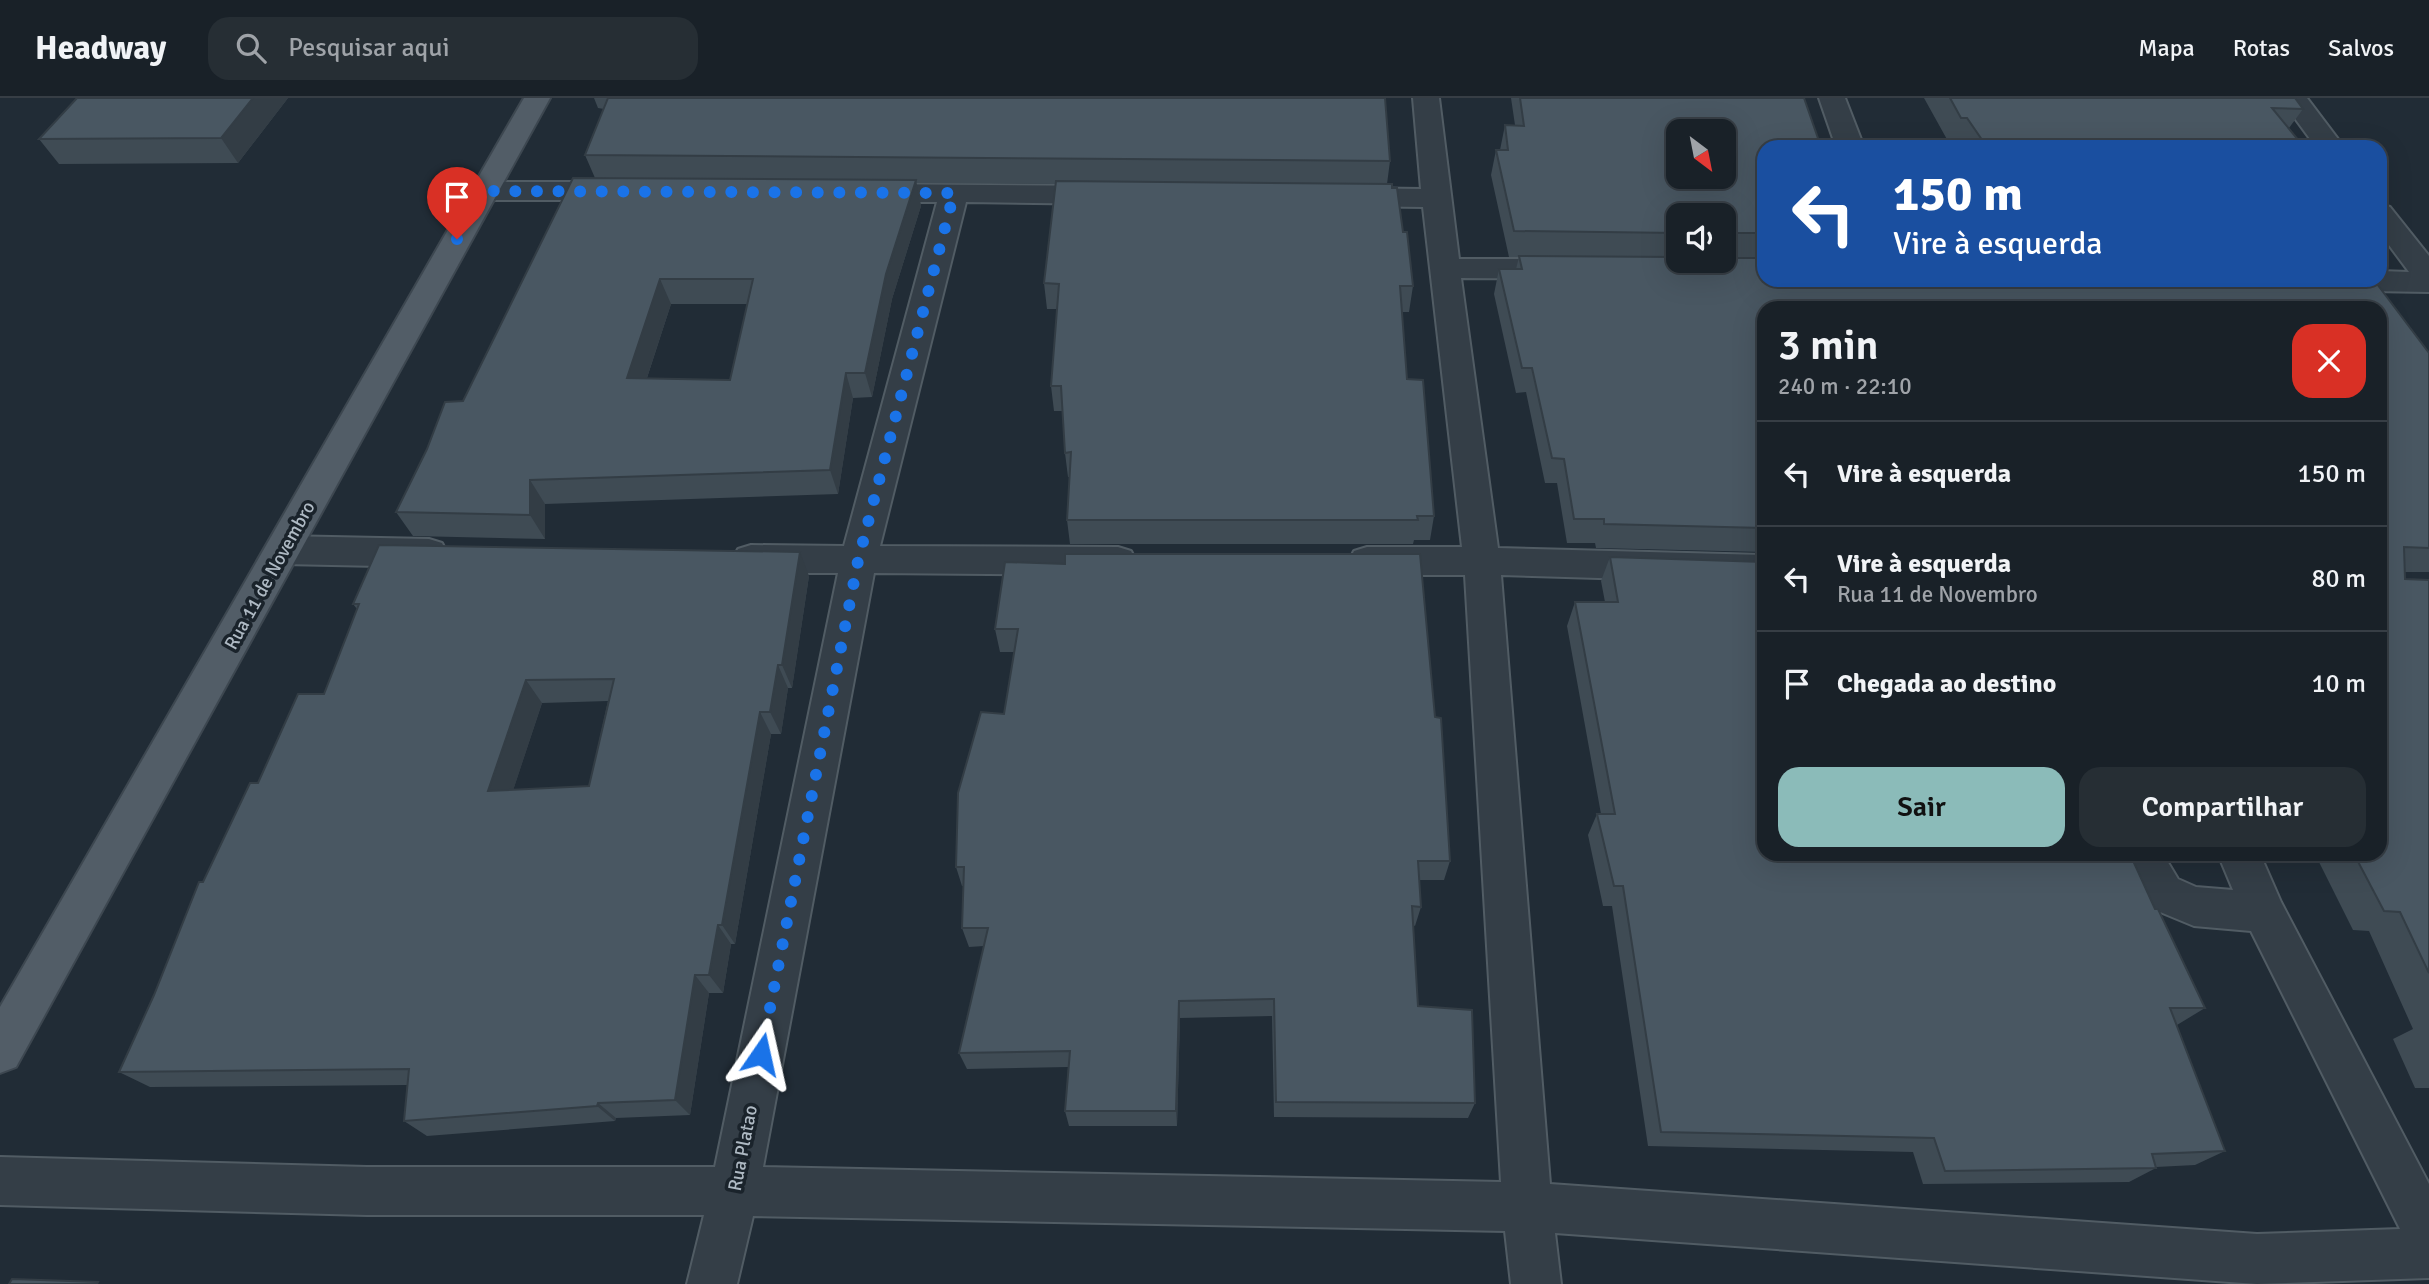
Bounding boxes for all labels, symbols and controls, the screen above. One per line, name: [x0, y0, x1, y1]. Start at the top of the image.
search box: [208, 17, 698, 80]
text: Headway: [35, 28, 166, 69]
icon: search: [232, 29, 270, 67]
text: Pesquisar aqui: [288, 32, 450, 64]
text: Mapa: [2138, 33, 2195, 63]
text: Rotas: [2233, 33, 2290, 63]
text: Salvos: [2328, 33, 2394, 63]
north arrow: [1666, 119, 1736, 189]
map controls: [1666, 119, 1736, 273]
text: 150 m: [1893, 164, 2023, 224]
pin: [427, 167, 487, 239]
icon: left: [1778, 168, 1869, 259]
icon: arrive: [438, 178, 476, 216]
button: sound: [1666, 203, 1736, 273]
text: Vire à esquerda: [1893, 224, 2103, 263]
text: 3 min: [1778, 320, 1879, 371]
button: close: [2292, 324, 2366, 398]
text: 240 m · 22:10: [1778, 372, 1912, 401]
icon: left: [1778, 455, 1816, 493]
text: Vire à esquerda: [1837, 458, 2011, 490]
text: 150 m: [2297, 458, 2366, 490]
street label: Rua 11 de Novembro: [219, 497, 321, 654]
text: Vire à esquerda: [1837, 548, 2011, 580]
icon: left: [1778, 560, 1816, 598]
text: 80 m: [2311, 563, 2366, 595]
text: Rua 11 de Novembro: [1837, 580, 2038, 609]
icon: arrive: [1778, 665, 1816, 703]
text: Chegada ao destino: [1837, 668, 2056, 700]
text: 10 m: [2311, 668, 2366, 700]
button: Sair: [1778, 767, 2065, 847]
button: Compartilhar: [2079, 767, 2366, 847]
position arrow: [724, 1017, 798, 1091]
street label: Rua Platao: [723, 1103, 763, 1193]

